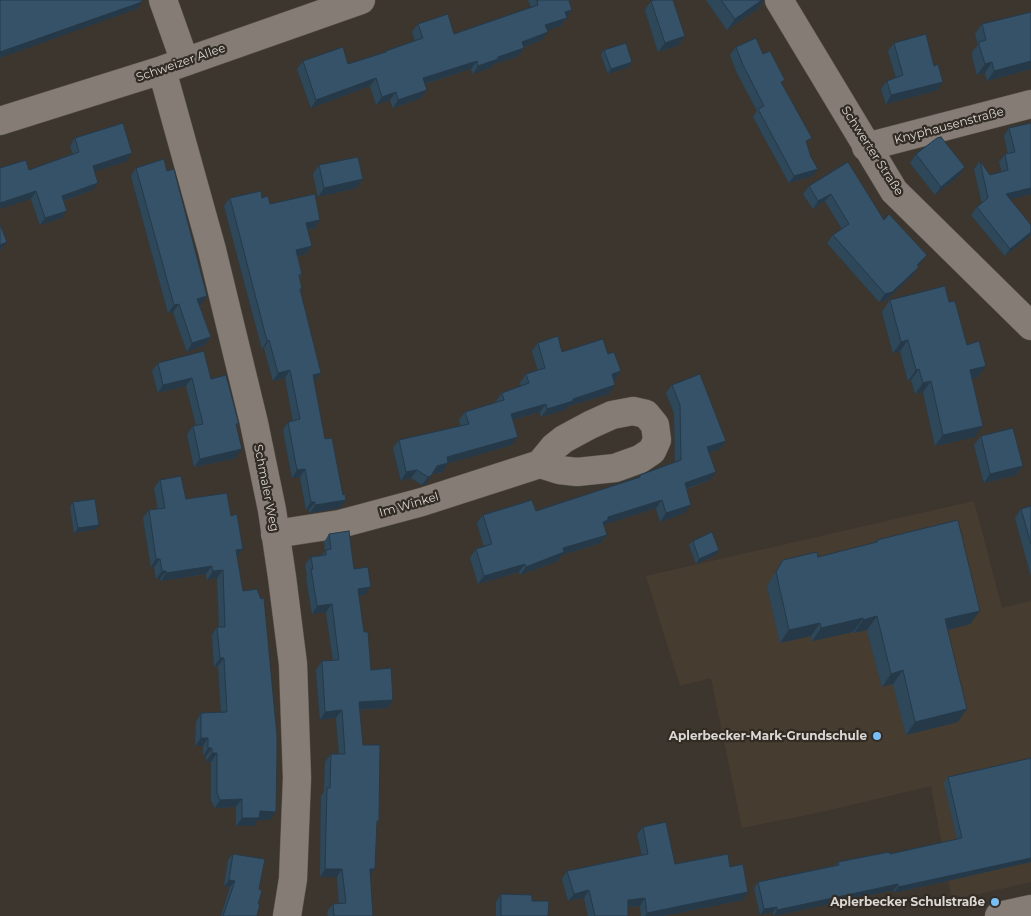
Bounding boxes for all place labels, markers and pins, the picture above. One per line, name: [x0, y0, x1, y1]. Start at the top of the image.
place label: Aplerbecker-Mark-Grundschule: [669, 729, 867, 743]
marker: Aplerbecker-Mark-Grundschule: [871, 730, 883, 742]
place label: Aplerbecker Schulstraße: [830, 895, 985, 909]
marker: Aplerbecker Schulstraße: [989, 896, 1001, 908]

